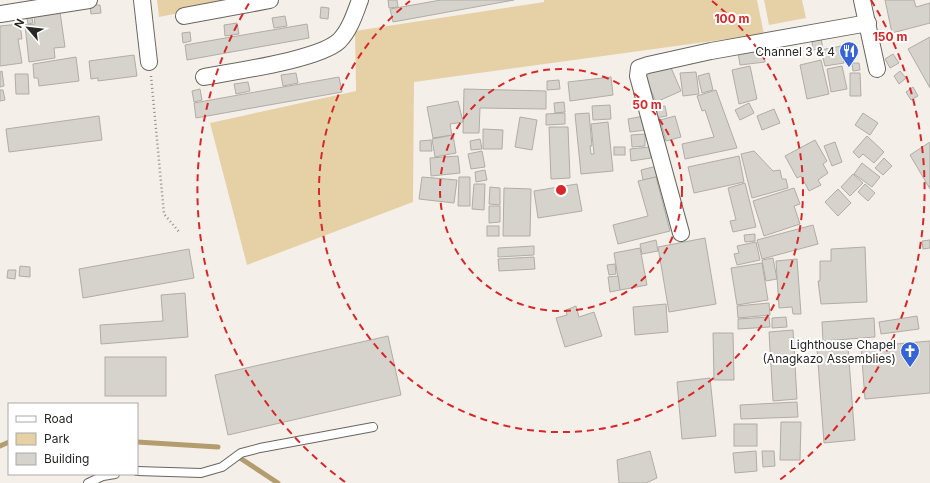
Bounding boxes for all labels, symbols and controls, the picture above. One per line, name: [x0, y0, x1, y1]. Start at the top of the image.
north arrow: [8, 8, 48, 48]
text: 100 m: [714, 11, 750, 26]
text: N: [11, 16, 27, 30]
text: 150 m: [873, 29, 907, 44]
restaurant icon: Channel 3 & 4: [838, 40, 860, 68]
place label: Channel 3 & 4: [755, 44, 835, 59]
text: 50 m: [632, 97, 662, 112]
centre of rings: [554, 183, 568, 197]
place label: Lighthouse Chapel (Anagkazo Assemblies): [762, 337, 896, 366]
church icon: Lighthouse Chapel (Anagkazo Assemblies): [899, 340, 921, 368]
legend: [8, 403, 138, 475]
text: Road: [44, 411, 73, 426]
text: Park: [44, 431, 70, 446]
text: Building: [44, 451, 89, 466]

